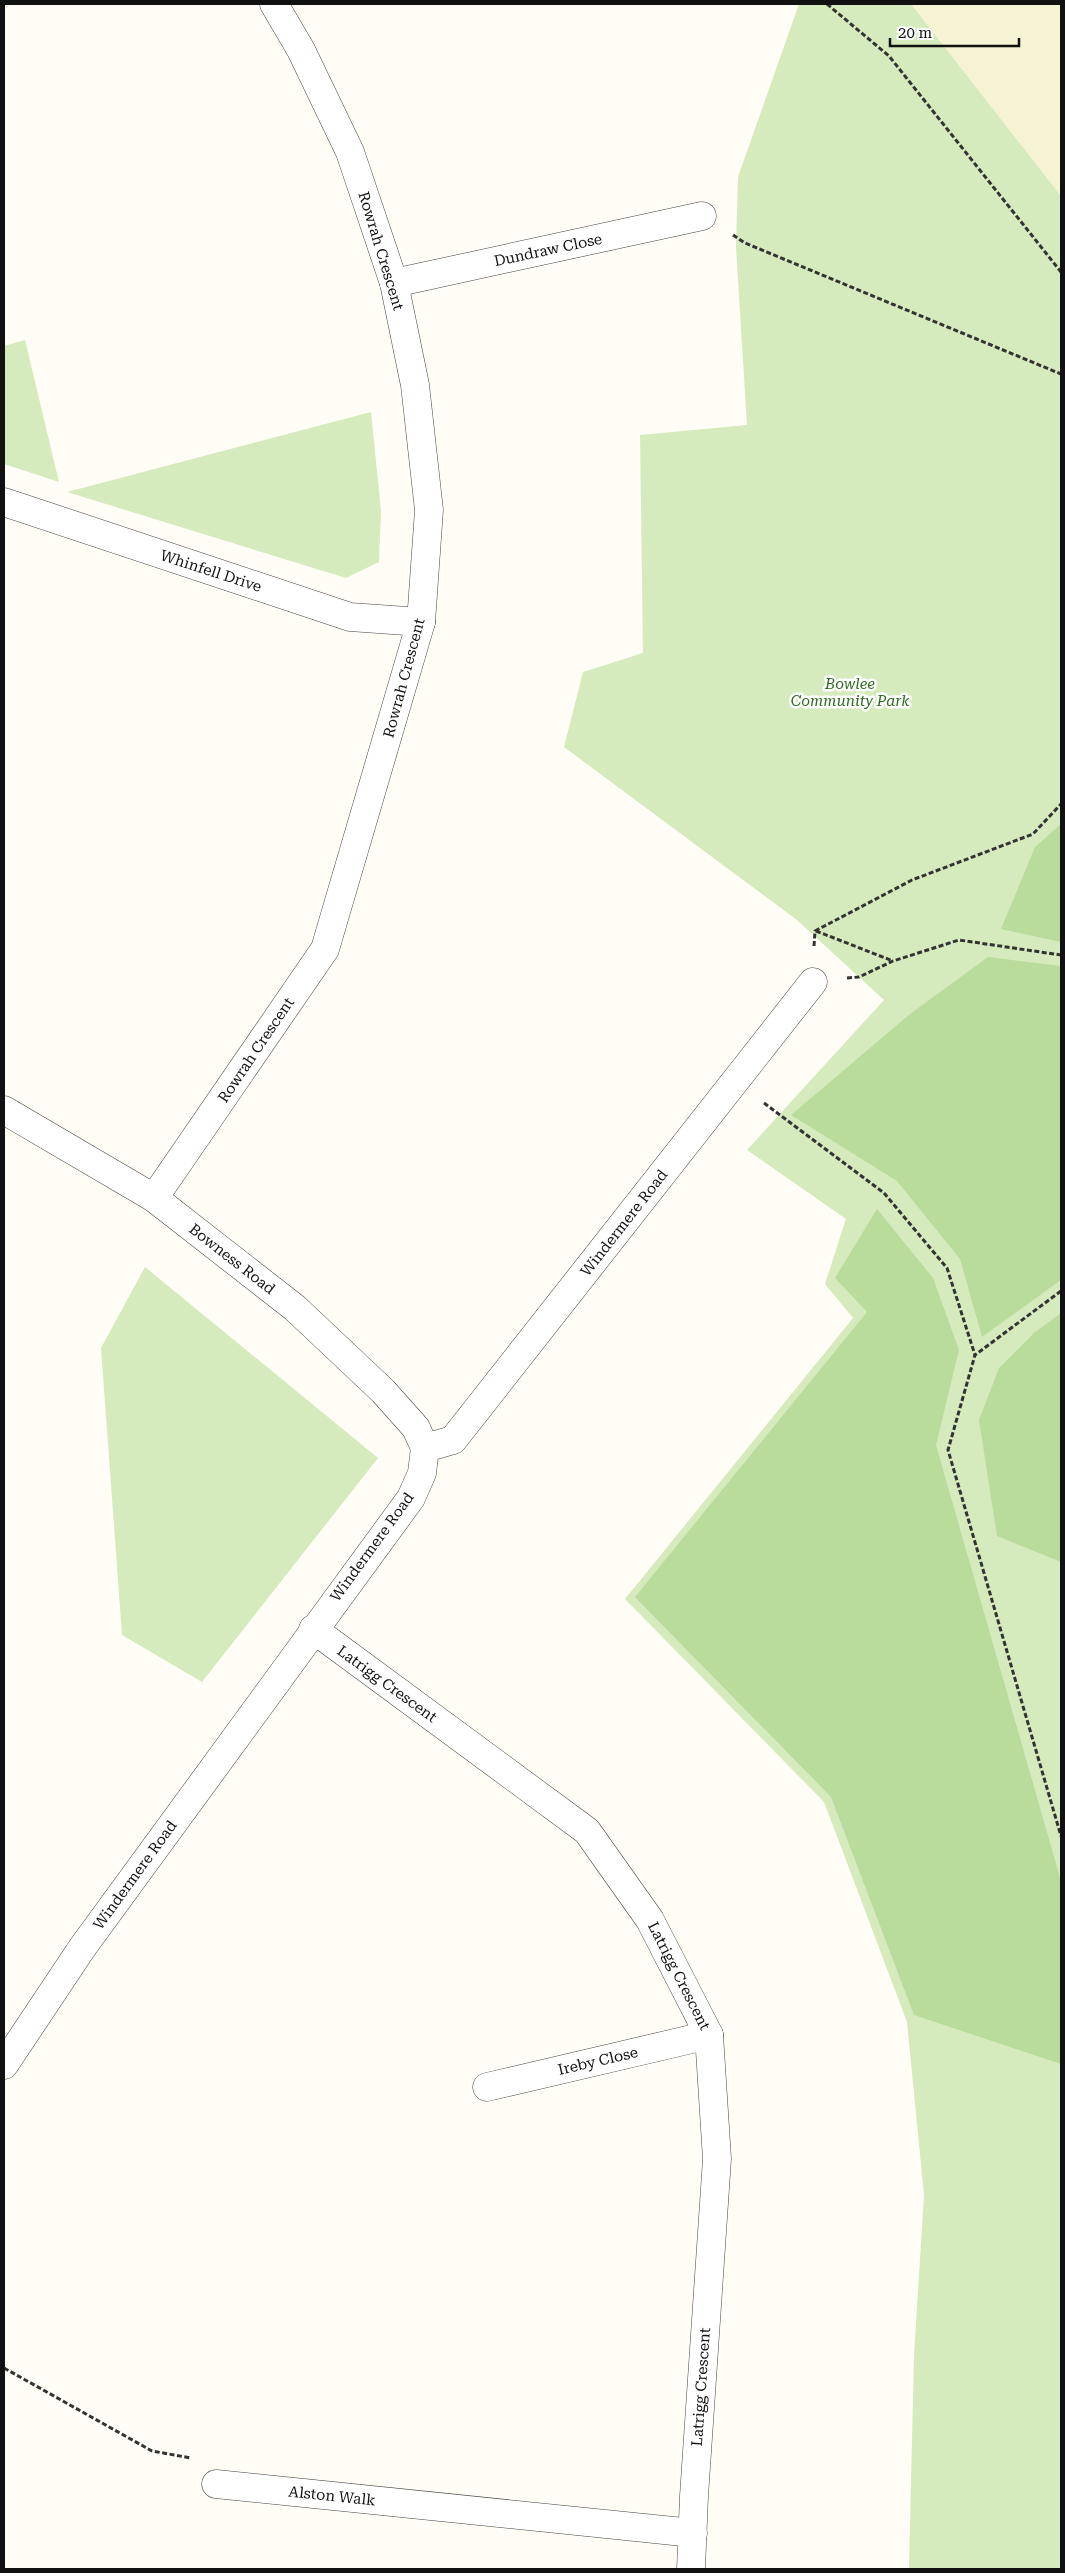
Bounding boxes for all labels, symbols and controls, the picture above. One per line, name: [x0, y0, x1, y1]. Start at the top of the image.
scale bar: [890, 15, 1019, 47]
text: 20 m: [898, 24, 933, 42]
street label: Rowrah Crescent: [354, 189, 408, 313]
street label: Dundraw Close: [492, 230, 604, 270]
street label: Whinfell Drive: [158, 546, 264, 596]
street label: Rowrah Crescent: [379, 616, 429, 740]
park label: Bowlee Community Park: [791, 675, 910, 710]
street label: Rowrah Crescent: [214, 994, 298, 1106]
street label: Windermere Road: [577, 1166, 671, 1280]
street label: Bowness Road: [185, 1220, 279, 1298]
street label: Windermere Road: [326, 1489, 418, 1605]
street label: Latrigg Crescent: [334, 1642, 441, 1726]
street label: Windermere Road: [89, 1817, 181, 1933]
street label: Latrigg Crescent: [644, 1919, 714, 2033]
street label: Ireby Close: [556, 2043, 640, 2079]
street label: Latrigg Crescent: [688, 2327, 714, 2447]
street label: Alston Walk: [288, 2482, 377, 2510]

